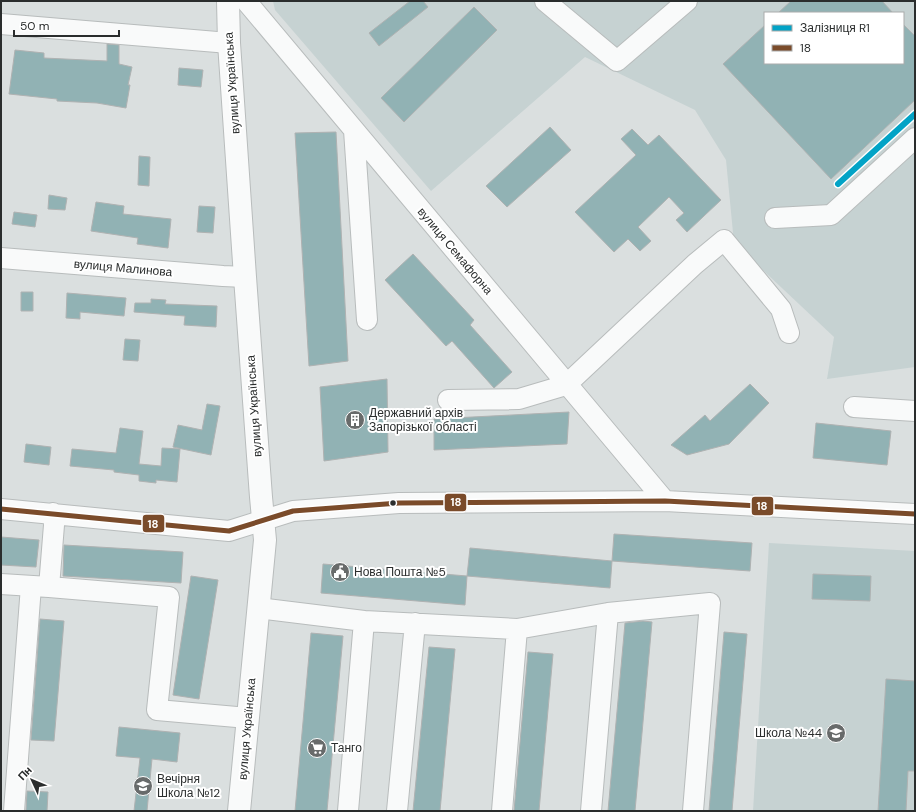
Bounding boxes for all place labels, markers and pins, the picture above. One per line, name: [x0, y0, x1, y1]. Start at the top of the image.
place label: Державний архів Запорізької області: [369, 405, 477, 435]
building icon: Державний архів Запорізької області: [344, 409, 366, 431]
unlabelled marker: [388, 498, 398, 508]
public building icon: Нова Пошта №5: [329, 561, 351, 583]
place label: Нова Пошта №5: [354, 564, 446, 580]
school or university icon: Школа №44: [825, 722, 847, 744]
place label: Школа №44: [755, 725, 822, 741]
supermarket icon: Танго: [306, 737, 328, 759]
place label: Танго: [331, 740, 362, 756]
place label: Вечірня Школа №12: [157, 771, 220, 801]
school or university icon: Вечірня Школа №12: [132, 775, 154, 797]

